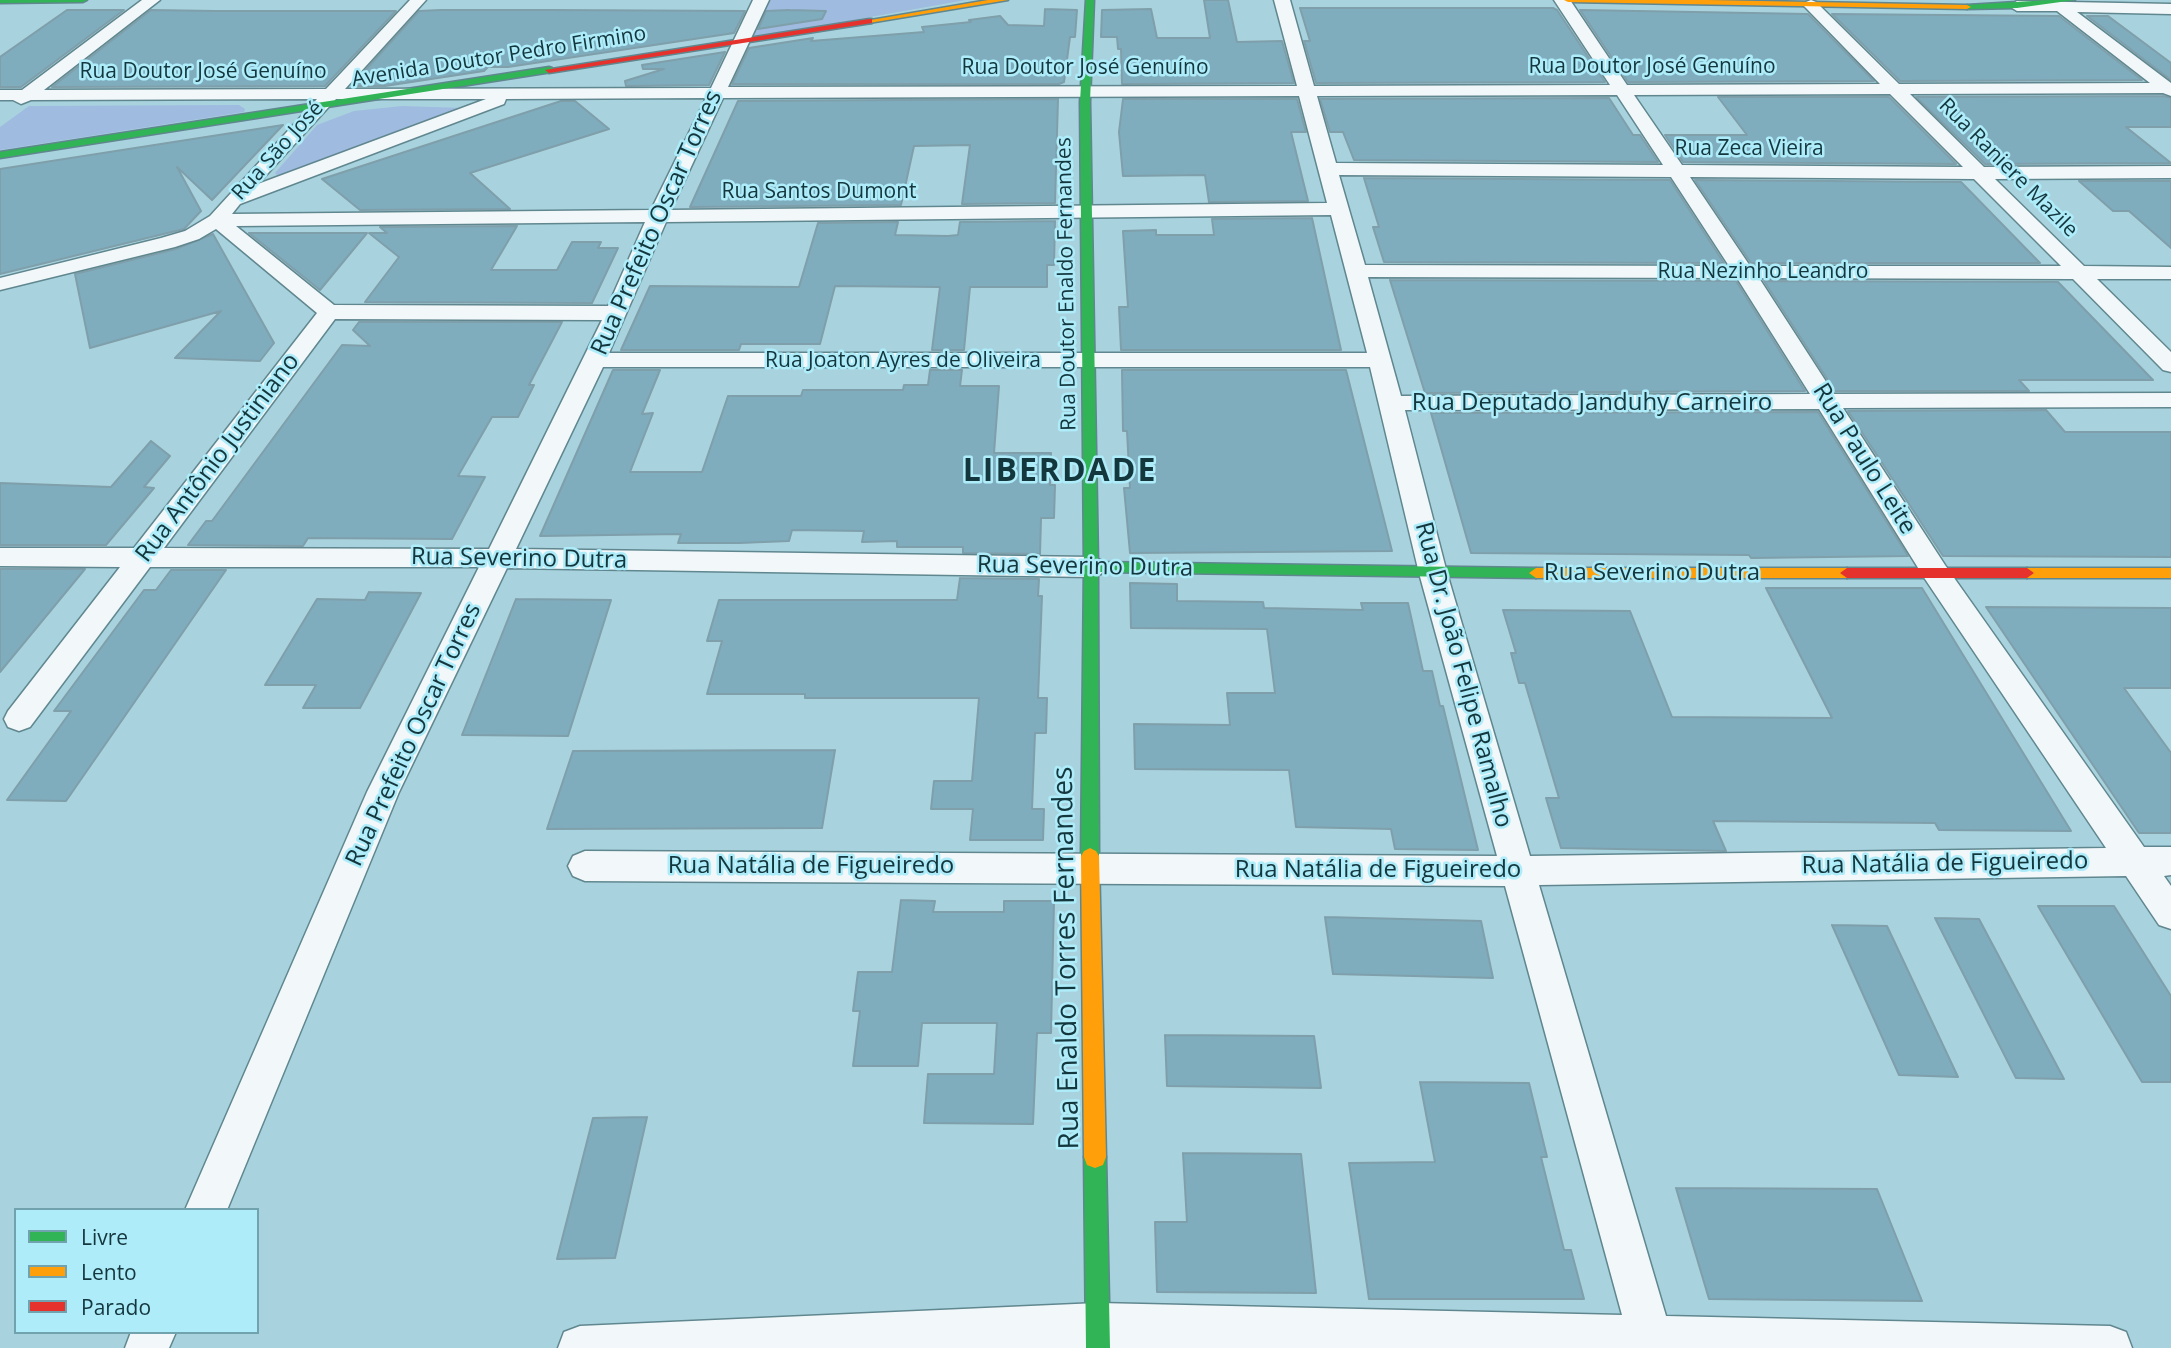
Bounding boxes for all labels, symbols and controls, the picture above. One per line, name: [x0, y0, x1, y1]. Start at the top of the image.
street label: Avenida Doutor Pedro Firmino: [350, 21, 648, 93]
street label: Rua Doutor José Genuíno: [1528, 54, 1776, 80]
street label: Rua Doutor José Genuíno: [961, 55, 1209, 81]
street label: Rua Doutor José Genuíno: [79, 59, 327, 85]
street label: Rua Prefeito Oscar Torres: [586, 86, 728, 360]
street label: Rua Raniere Mazile: [1933, 93, 2083, 243]
street label: Rua São José: [227, 96, 329, 206]
street label: Rua Zeca Vieira: [1674, 136, 1824, 162]
street label: Rua Doutor Enaldo Fernandes: [1052, 137, 1082, 431]
street label: Rua Santos Dumont: [721, 179, 917, 205]
street label: Rua Nezinho Leandro: [1658, 259, 1868, 285]
street label: Rua Antônio Justiniano: [130, 348, 306, 568]
street label: Rua Joaton Ayres de Oliveira: [765, 348, 1041, 374]
street label: Rua Paulo Leite: [1806, 378, 1922, 540]
street label: Rua Deputado Janduhy Carneiro: [1412, 389, 1772, 417]
district label: LIBERDADE: [964, 453, 1156, 491]
street label: Rua Dr. João Felipe Ramalho: [1408, 519, 1518, 831]
street label: Rua Severino Dutra: [411, 543, 627, 575]
street label: Rua Severino Dutra: [977, 551, 1193, 583]
street label: Rua Severino Dutra: [1544, 559, 1760, 587]
street label: Rua Prefeito Oscar Torres: [340, 599, 488, 871]
street label: Rua Enaldo Torres Fernandes: [1047, 766, 1087, 1150]
street label: Rua Natália de Figueiredo: [1801, 847, 2089, 881]
street label: Rua Natália de Figueiredo: [668, 852, 954, 880]
street label: Rua Natália de Figueiredo: [1235, 856, 1521, 884]
legend: [14, 1208, 259, 1334]
text: Livre: [81, 1223, 128, 1251]
text: Lento: [81, 1258, 137, 1286]
text: Parado: [81, 1293, 151, 1321]

